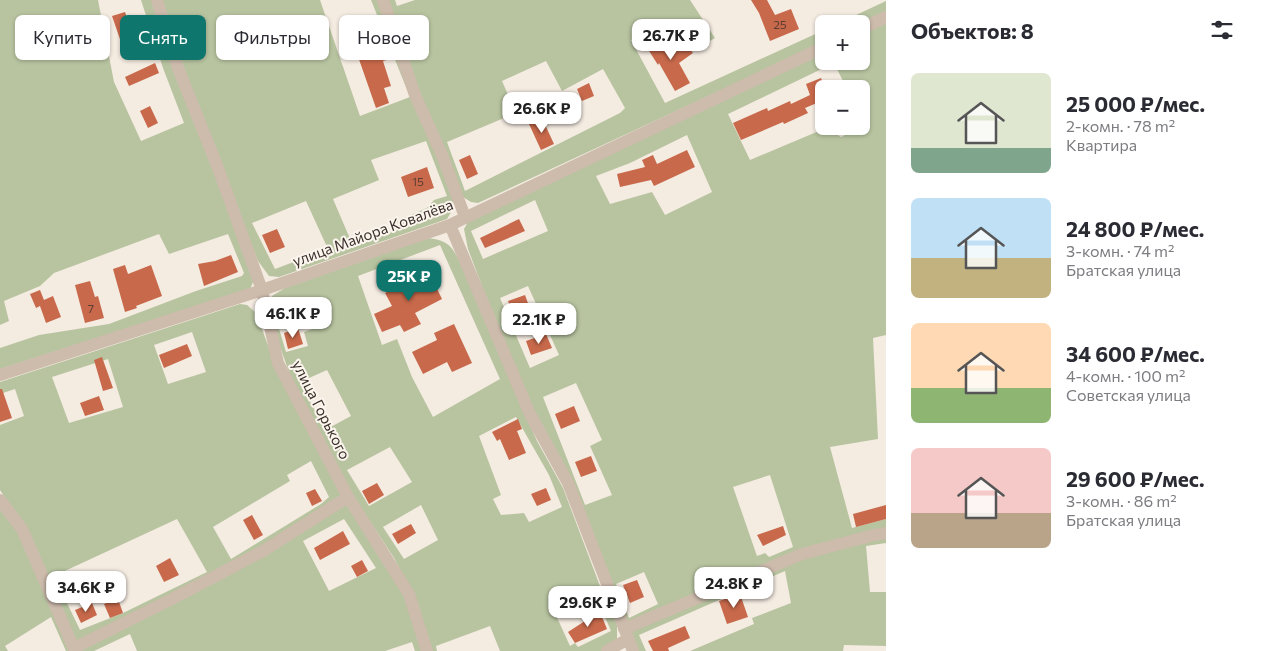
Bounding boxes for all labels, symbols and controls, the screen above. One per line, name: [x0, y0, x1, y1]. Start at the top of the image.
chip: Купить: [15, 15, 110, 60]
chip: Снять: [120, 15, 206, 60]
chip: Фильтры: [216, 15, 329, 60]
chip: Новое: [339, 15, 429, 60]
map controls: [815, 15, 870, 135]
button: +: [815, 15, 870, 70]
icon: filters: [1208, 16, 1236, 44]
house number: 25: [773, 17, 787, 31]
pin: 26.7K ₽: [625, 18, 717, 61]
text: Объектов: 8: [911, 18, 1034, 43]
text: 26.7K ₽: [643, 25, 699, 44]
button: −: [815, 80, 870, 135]
text: 25 000 ₽/мес.: [1066, 91, 1205, 116]
pin: 26.6K ₽: [496, 92, 588, 134]
icon: home: [951, 93, 1011, 153]
text: 26.6K ₽: [513, 98, 571, 117]
text: 2-комн. · 78 m²: [1066, 116, 1175, 135]
text: Квартира: [1066, 135, 1137, 154]
house number: 15: [412, 174, 424, 188]
street label: улица Майора Ковалёва: [290, 195, 455, 269]
text: 24 800 ₽/мес.: [1066, 216, 1204, 241]
icon: home: [951, 218, 1011, 278]
text: 3-комн. · 74 m²: [1066, 241, 1174, 260]
pin: 25K ₽: [374, 260, 444, 302]
text: Братская улица: [1066, 260, 1181, 279]
text: 25K ₽: [387, 266, 431, 285]
pin: 46.1K ₽: [247, 296, 339, 339]
house number: 7: [88, 301, 94, 315]
pin: 22.1K ₽: [493, 302, 585, 345]
text: 46.1K ₽: [266, 303, 320, 322]
text: 22.1K ₽: [512, 309, 566, 328]
text: 34 600 ₽/мес.: [1066, 341, 1205, 366]
icon: home: [951, 343, 1011, 403]
street label: улица Горького: [289, 357, 355, 462]
text: 4-комн. · 100 m²: [1066, 366, 1185, 385]
text: Советская улица: [1066, 385, 1191, 404]
text: 29 600 ₽/мес.: [1066, 466, 1205, 491]
icon: home: [951, 468, 1011, 528]
text: 3-комн. · 86 m²: [1066, 491, 1177, 510]
text: Братская улица: [1066, 510, 1181, 529]
pin: 24.8K ₽: [688, 566, 780, 609]
pin: 34.6K ₽: [40, 570, 132, 613]
text: 24.8K ₽: [705, 573, 763, 592]
text: 34.6K ₽: [57, 577, 115, 596]
pin: 29.6K ₽: [542, 586, 634, 628]
text: 29.6K ₽: [559, 592, 617, 611]

